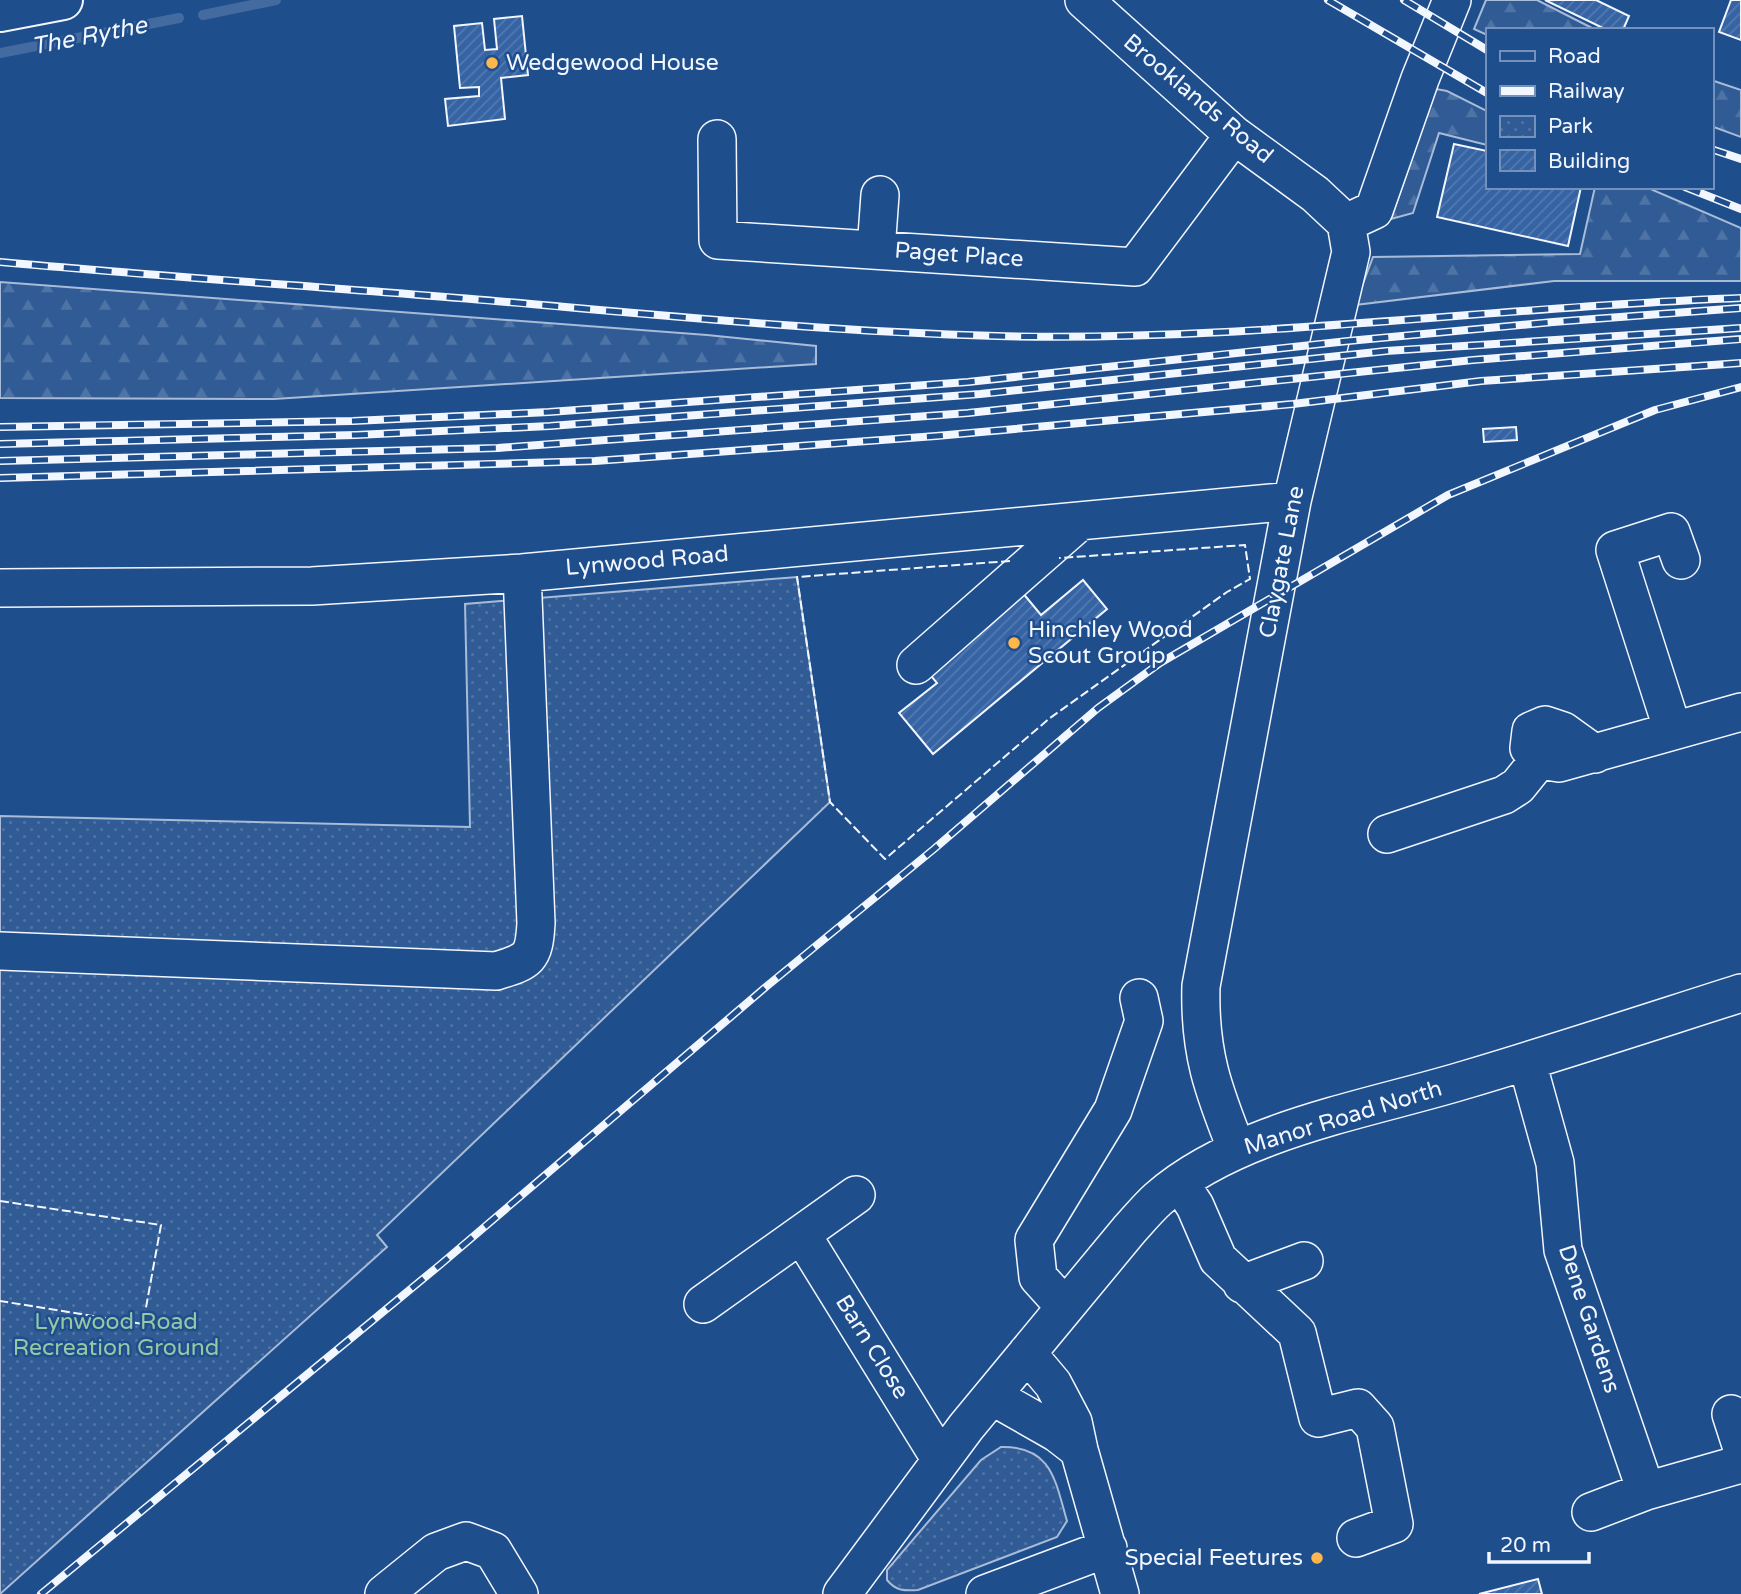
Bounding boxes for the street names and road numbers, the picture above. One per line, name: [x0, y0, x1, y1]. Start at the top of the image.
street label: Brooklands Road: [1117, 28, 1279, 170]
street label: Paget Place: [894, 237, 1024, 273]
street label: Claygate Lane: [1254, 483, 1310, 641]
street label: Lynwood Road: [564, 540, 730, 582]
street label: Manor Road North: [1241, 1075, 1445, 1161]
street label: Dene Gardens: [1552, 1241, 1626, 1397]
street label: Barn Close: [829, 1290, 915, 1404]

